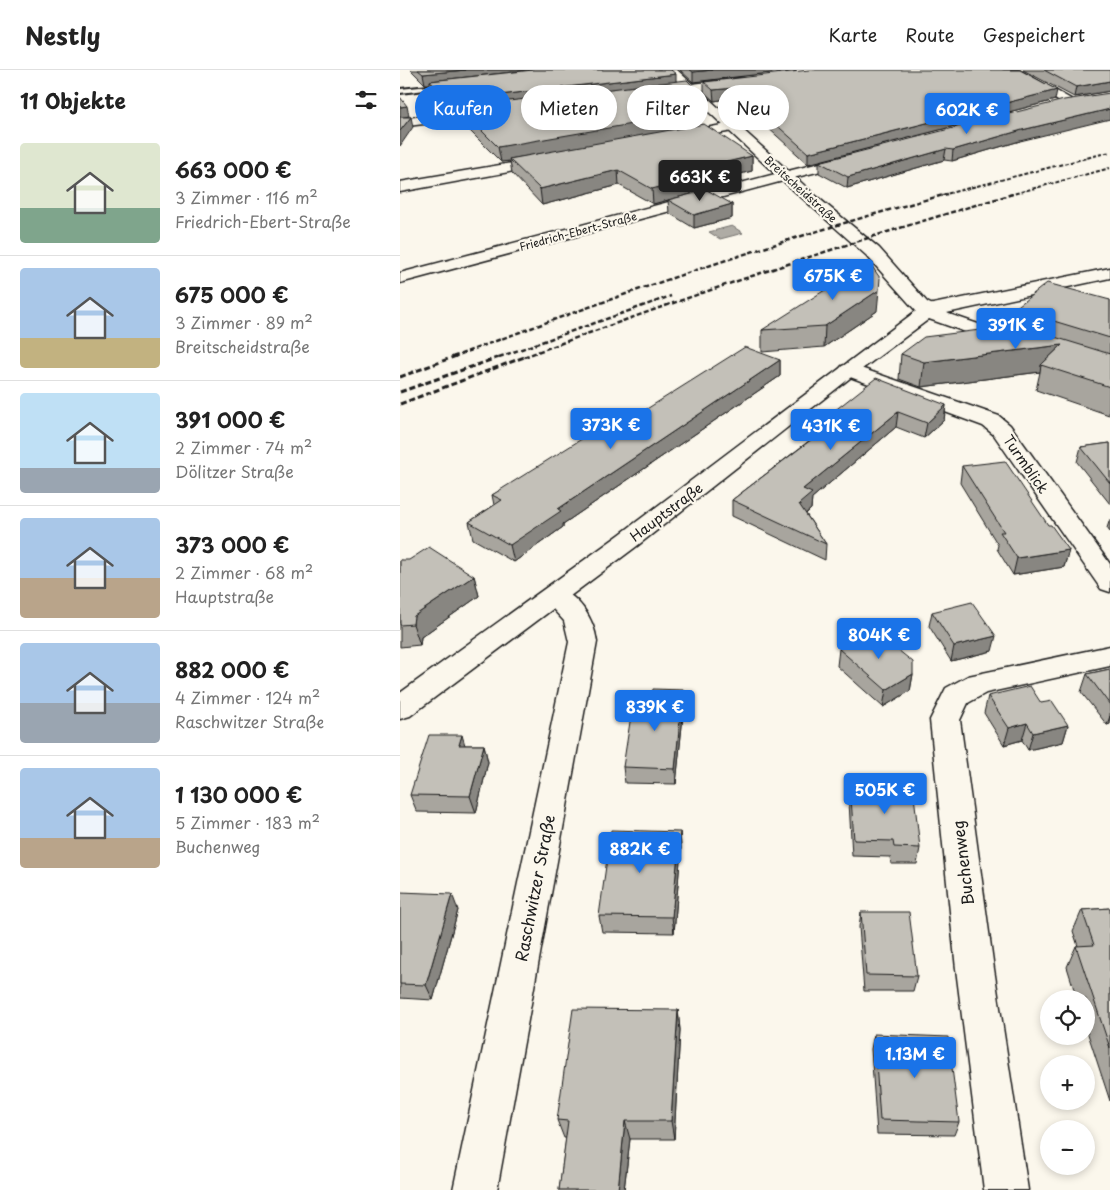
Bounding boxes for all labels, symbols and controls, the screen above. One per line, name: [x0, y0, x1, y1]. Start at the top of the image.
text: Nestly: [25, 17, 101, 53]
text: Karte: [829, 21, 877, 48]
text: Route: [905, 21, 955, 48]
text: Gespeichert: [983, 21, 1085, 48]
text: 11 Objekte: [20, 84, 126, 116]
chip: Kaufen: [415, 85, 511, 130]
chip: Mieten: [521, 85, 617, 130]
chip: Filter: [627, 85, 708, 130]
chip: Neu: [718, 85, 789, 130]
icon: filters: [352, 86, 380, 114]
pin: 602K €: [926, 92, 1008, 135]
text: 602K €: [936, 97, 998, 121]
street label: Breitscheidstraße: [761, 152, 841, 226]
text: 663 000 €: [175, 153, 292, 185]
pin: 663K €: [659, 160, 741, 202]
icon: home: [60, 163, 120, 223]
text: 663K €: [670, 164, 730, 188]
text: 3 Zimmer · 116 m²: [175, 185, 318, 209]
street label: Friedrich-Ebert-Straße: [517, 207, 639, 255]
text: Friedrich-Ebert-Straße: [175, 209, 351, 233]
pin: 675K €: [792, 258, 874, 301]
text: 675K €: [804, 263, 862, 287]
text: 675 000 €: [175, 278, 289, 310]
icon: home: [60, 288, 120, 348]
pin: 391K €: [975, 308, 1057, 350]
text: 3 Zimmer · 89 m²: [175, 310, 313, 334]
text: 391K €: [988, 312, 1045, 336]
text: Breitscheidstraße: [175, 334, 310, 358]
text: 391 000 €: [175, 403, 285, 435]
pin: 373K €: [570, 408, 652, 450]
pin: 431K €: [790, 408, 872, 451]
text: 373K €: [582, 412, 640, 436]
icon: home: [60, 413, 120, 473]
text: 431K €: [802, 413, 860, 437]
street label: Turmblick: [998, 430, 1054, 498]
text: 2 Zimmer · 74 m²: [175, 435, 312, 459]
text: Dölitzer Straße: [175, 459, 294, 483]
street label: Hauptstraße: [625, 478, 707, 546]
text: 373 000 €: [175, 528, 289, 560]
icon: home: [60, 538, 120, 598]
text: 2 Zimmer · 68 m²: [175, 560, 313, 584]
text: Hauptstraße: [175, 584, 274, 608]
pin: 804K €: [838, 618, 920, 660]
text: 804K €: [848, 622, 910, 646]
text: 882 000 €: [175, 653, 289, 685]
icon: home: [60, 663, 120, 723]
text: 4 Zimmer · 124 m²: [175, 685, 320, 709]
pin: 839K €: [614, 690, 696, 732]
text: 839K €: [626, 694, 684, 718]
text: Raschwitzer Straße: [175, 709, 324, 733]
pin: 505K €: [844, 772, 926, 815]
text: 505K €: [855, 777, 915, 801]
text: 1 130 000 €: [175, 778, 302, 810]
icon: home: [60, 788, 120, 848]
text: 5 Zimmer · 183 m²: [175, 810, 320, 834]
street label: Raschwitzer Straße: [508, 812, 560, 964]
street label: Buchenweg: [945, 819, 979, 907]
pin: 882K €: [599, 832, 681, 874]
text: Buchenweg: [175, 834, 261, 858]
text: 882K €: [609, 836, 671, 860]
map controls: [1040, 990, 1095, 1175]
button: locate: [1040, 990, 1095, 1045]
pin: 1.13M €: [869, 1036, 961, 1079]
text: 1.13M €: [885, 1041, 945, 1065]
button: +: [1040, 1055, 1095, 1110]
button: −: [1040, 1120, 1095, 1175]

